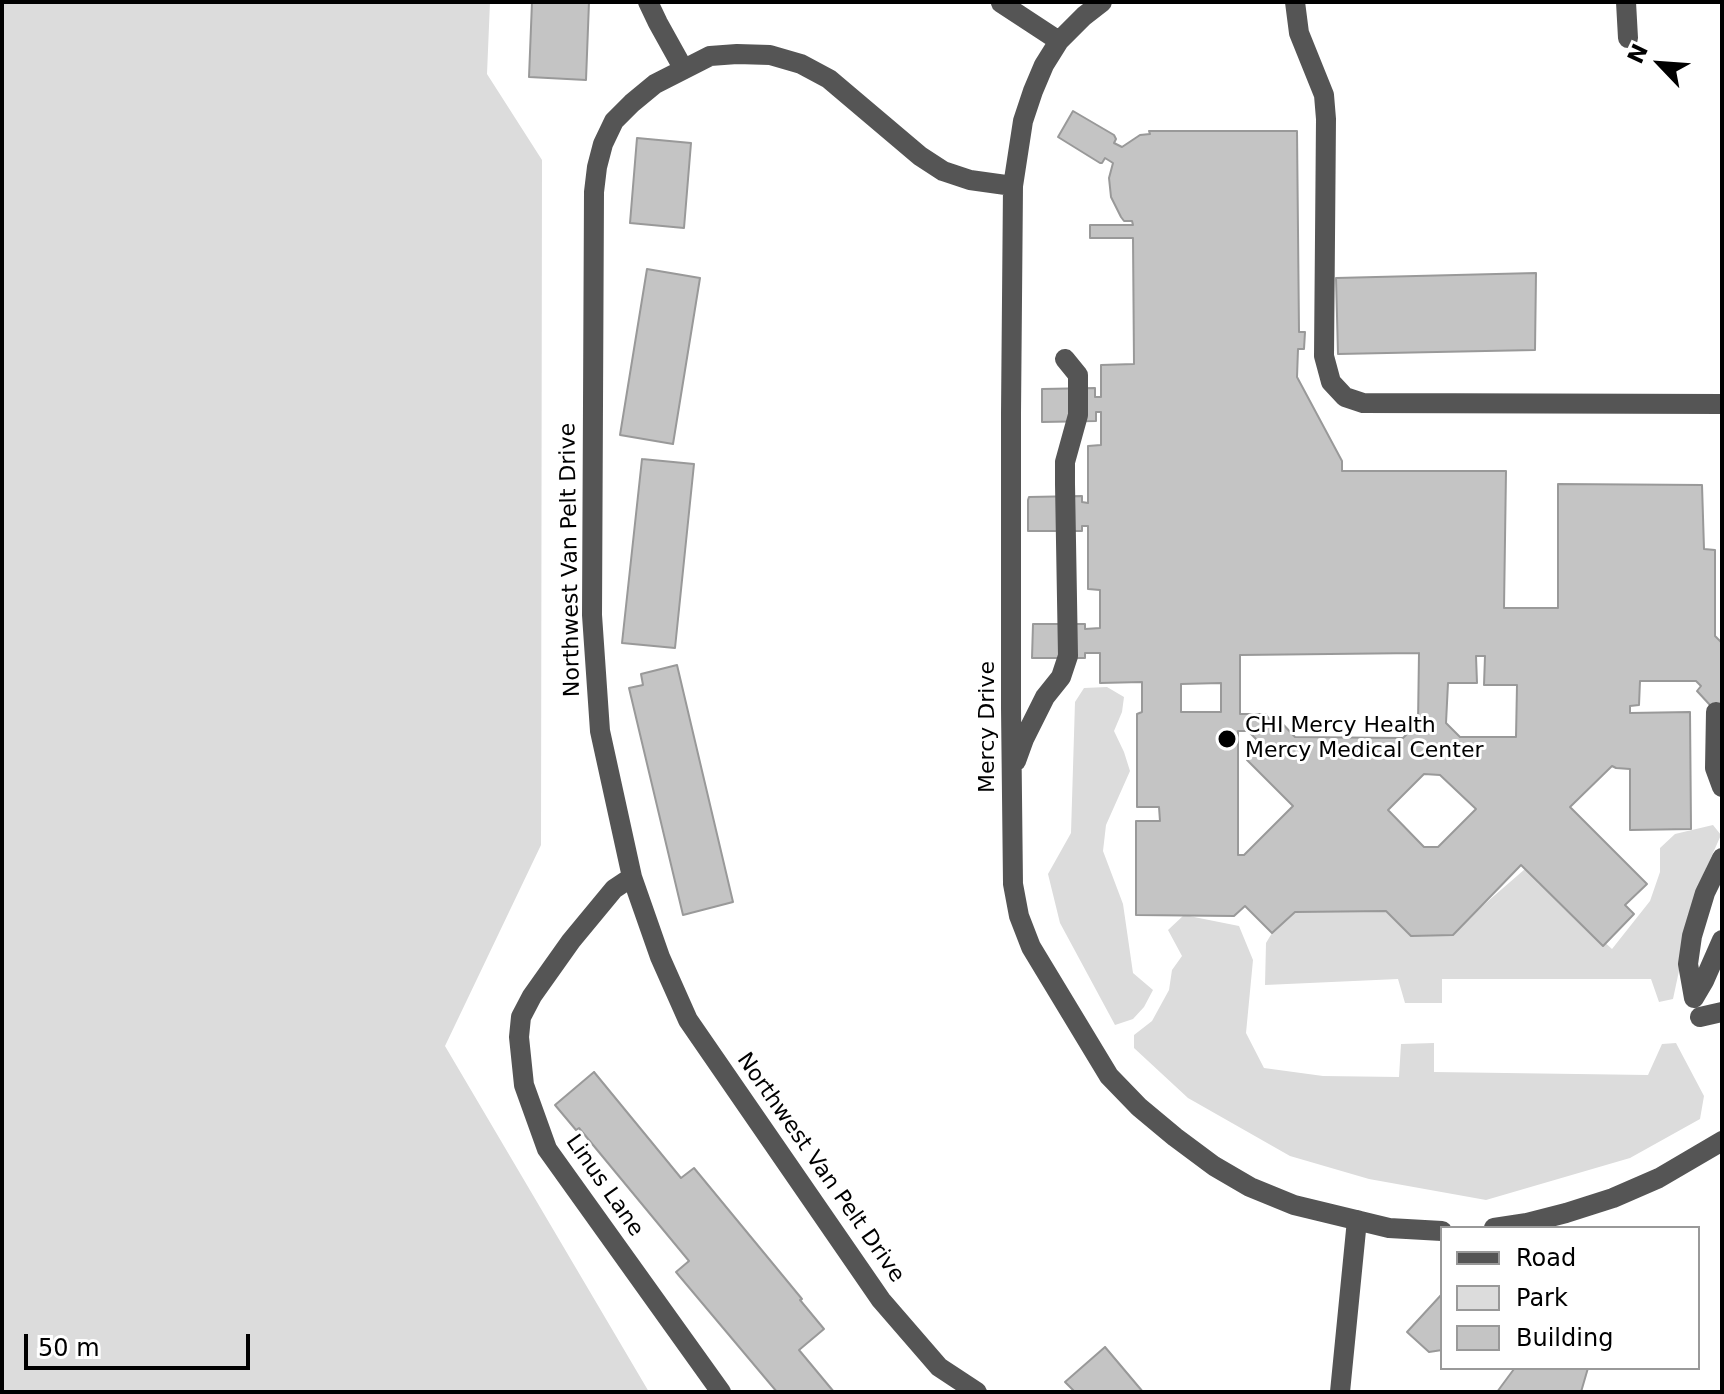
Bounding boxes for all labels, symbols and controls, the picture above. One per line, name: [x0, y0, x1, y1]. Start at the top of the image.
north arrow: [1620, 24, 1700, 104]
text: N: [1623, 40, 1653, 67]
street label: Northwest Van Pelt Drive: [555, 423, 587, 697]
street label: Mercy Drive: [975, 661, 1001, 793]
place label: CHI Mercy Health Mercy Medical Center: [1245, 713, 1484, 764]
marker: CHI Mercy Health Mercy Medical Center: [1216, 728, 1238, 750]
street label: Northwest Van Pelt Drive: [731, 1048, 909, 1288]
street label: Linus Lane: [559, 1130, 649, 1242]
legend: [1440, 1226, 1700, 1370]
text: Road: [1516, 1244, 1576, 1272]
text: Park: [1516, 1284, 1568, 1312]
scale bar: [28, 1318, 254, 1368]
text: Building: [1516, 1324, 1613, 1352]
text: 50 m: [38, 1334, 100, 1362]

